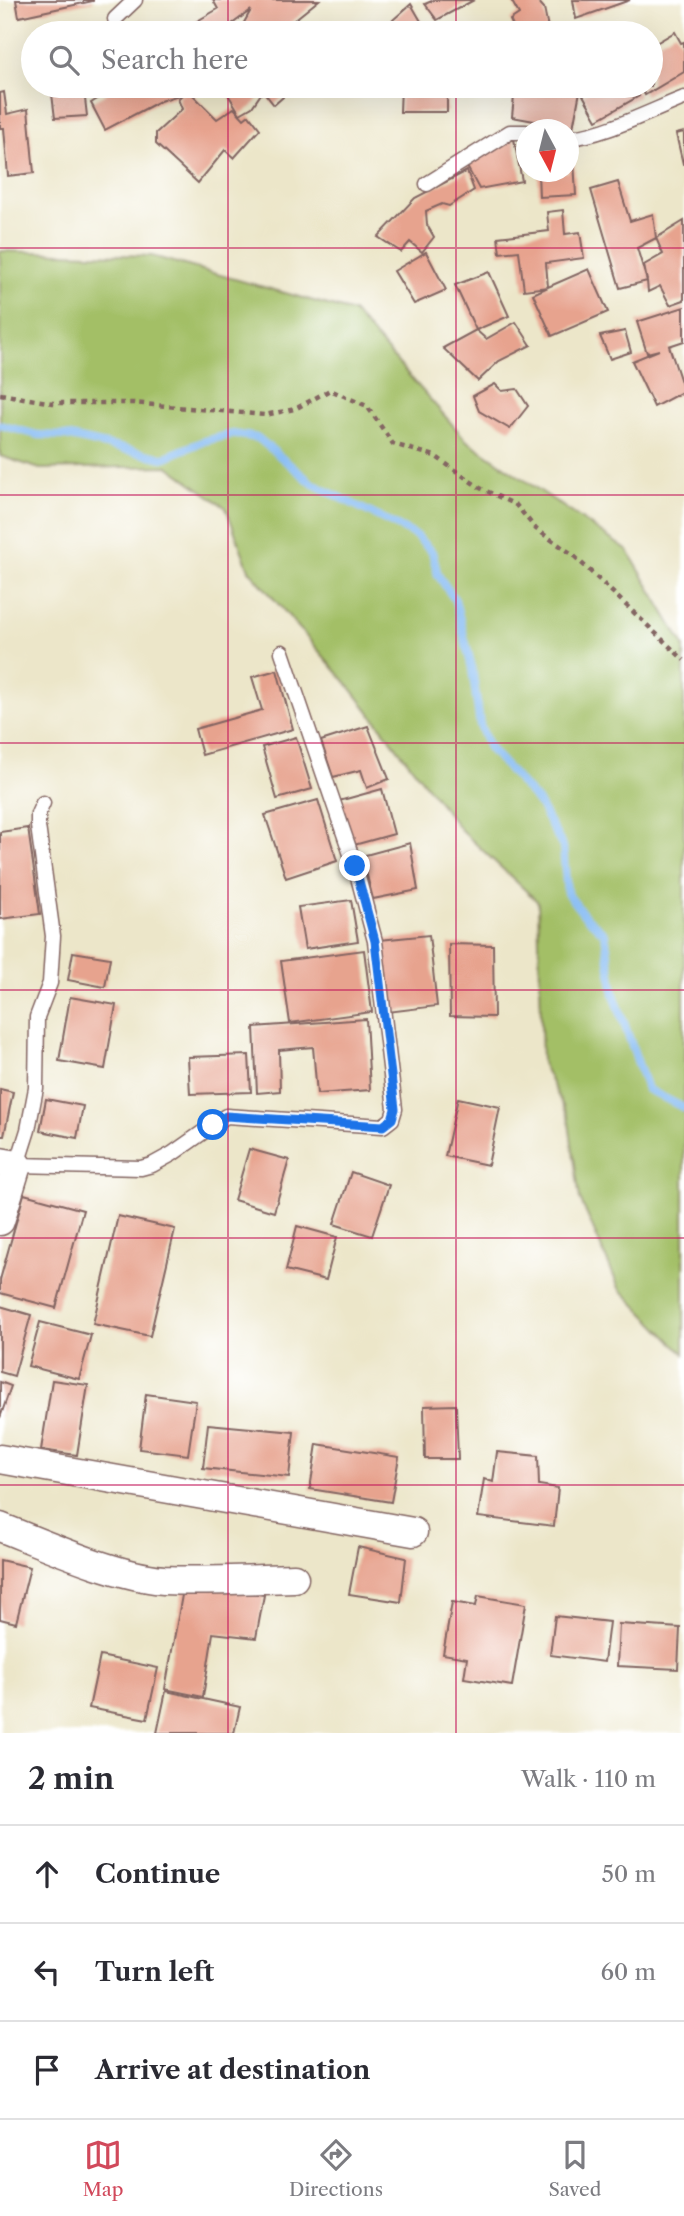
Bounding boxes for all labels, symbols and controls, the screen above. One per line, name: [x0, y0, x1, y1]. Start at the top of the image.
search box: [21, 21, 663, 98]
icon: search: [45, 41, 83, 79]
text: Search here: [101, 44, 248, 76]
north arrow: [516, 119, 579, 182]
route end: [339, 850, 370, 881]
route start: [197, 1109, 228, 1140]
text: 2 min: [28, 1760, 114, 1797]
text: Walk · 110 m: [521, 1765, 656, 1793]
icon: ahead: [28, 1855, 66, 1893]
text: Continue: [95, 1858, 220, 1890]
text: 50 m: [601, 1860, 656, 1888]
icon: left: [28, 1953, 66, 1991]
text: Turn left: [95, 1956, 214, 1988]
text: 60 m: [600, 1958, 656, 1986]
icon: arrive: [28, 2051, 66, 2089]
text: Arrive at destination: [95, 2054, 370, 2086]
tab: Map: [83, 2136, 124, 2201]
tab: Directions: [289, 2136, 383, 2201]
tab: Saved: [548, 2136, 601, 2201]

